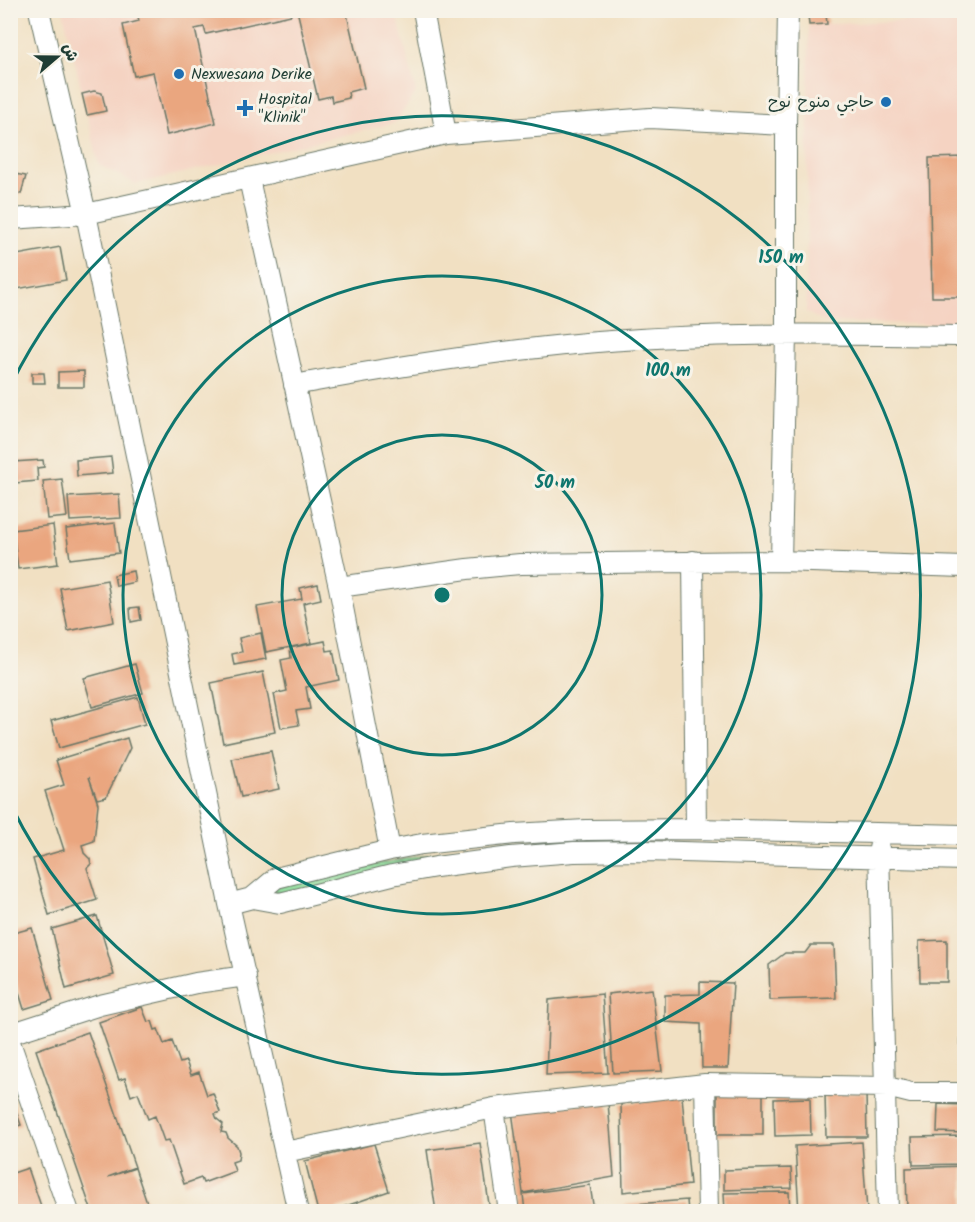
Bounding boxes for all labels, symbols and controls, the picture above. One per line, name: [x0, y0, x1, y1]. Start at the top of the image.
north arrow: [27, 27, 87, 87]
text: ش: [55, 40, 84, 65]
place label: Nexwesana Derike: [191, 62, 312, 87]
marker: Nexwesana Derike: [172, 67, 186, 81]
place label: Hospital "Klinik": [258, 87, 312, 130]
place label: حاجي منوح نوح: [768, 90, 874, 116]
marker: حاجي منوح نوح: [879, 95, 893, 109]
marker: Hospital "Klinik": [236, 99, 254, 117]
text: 150 m: [758, 244, 804, 273]
text: 100 m: [645, 357, 691, 386]
text: 50 m: [534, 469, 575, 498]
centre of rings: [432, 585, 452, 605]

